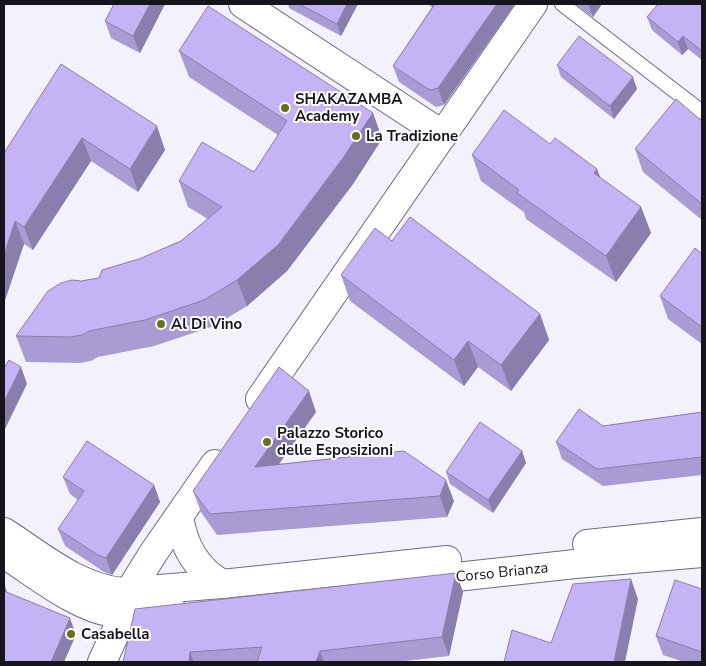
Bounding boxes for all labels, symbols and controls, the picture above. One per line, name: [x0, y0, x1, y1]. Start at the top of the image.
place label: SHAKAZAMBA Academy: [295, 89, 403, 126]
marker: SHAKAZAMBA Academy: [279, 102, 291, 114]
place label: La Tradizione: [366, 126, 458, 146]
marker: La Tradizione: [350, 130, 362, 142]
place label: Al Di Vino: [171, 314, 243, 334]
marker: Al Di Vino: [155, 318, 167, 330]
place label: Palazzo Storico delle Esposizioni: [277, 423, 393, 460]
marker: Palazzo Storico delle Esposizioni: [261, 436, 273, 448]
street label: Corso Brianza: [455, 557, 549, 587]
place label: Casabella: [81, 624, 150, 644]
marker: Casabella: [65, 628, 77, 640]

